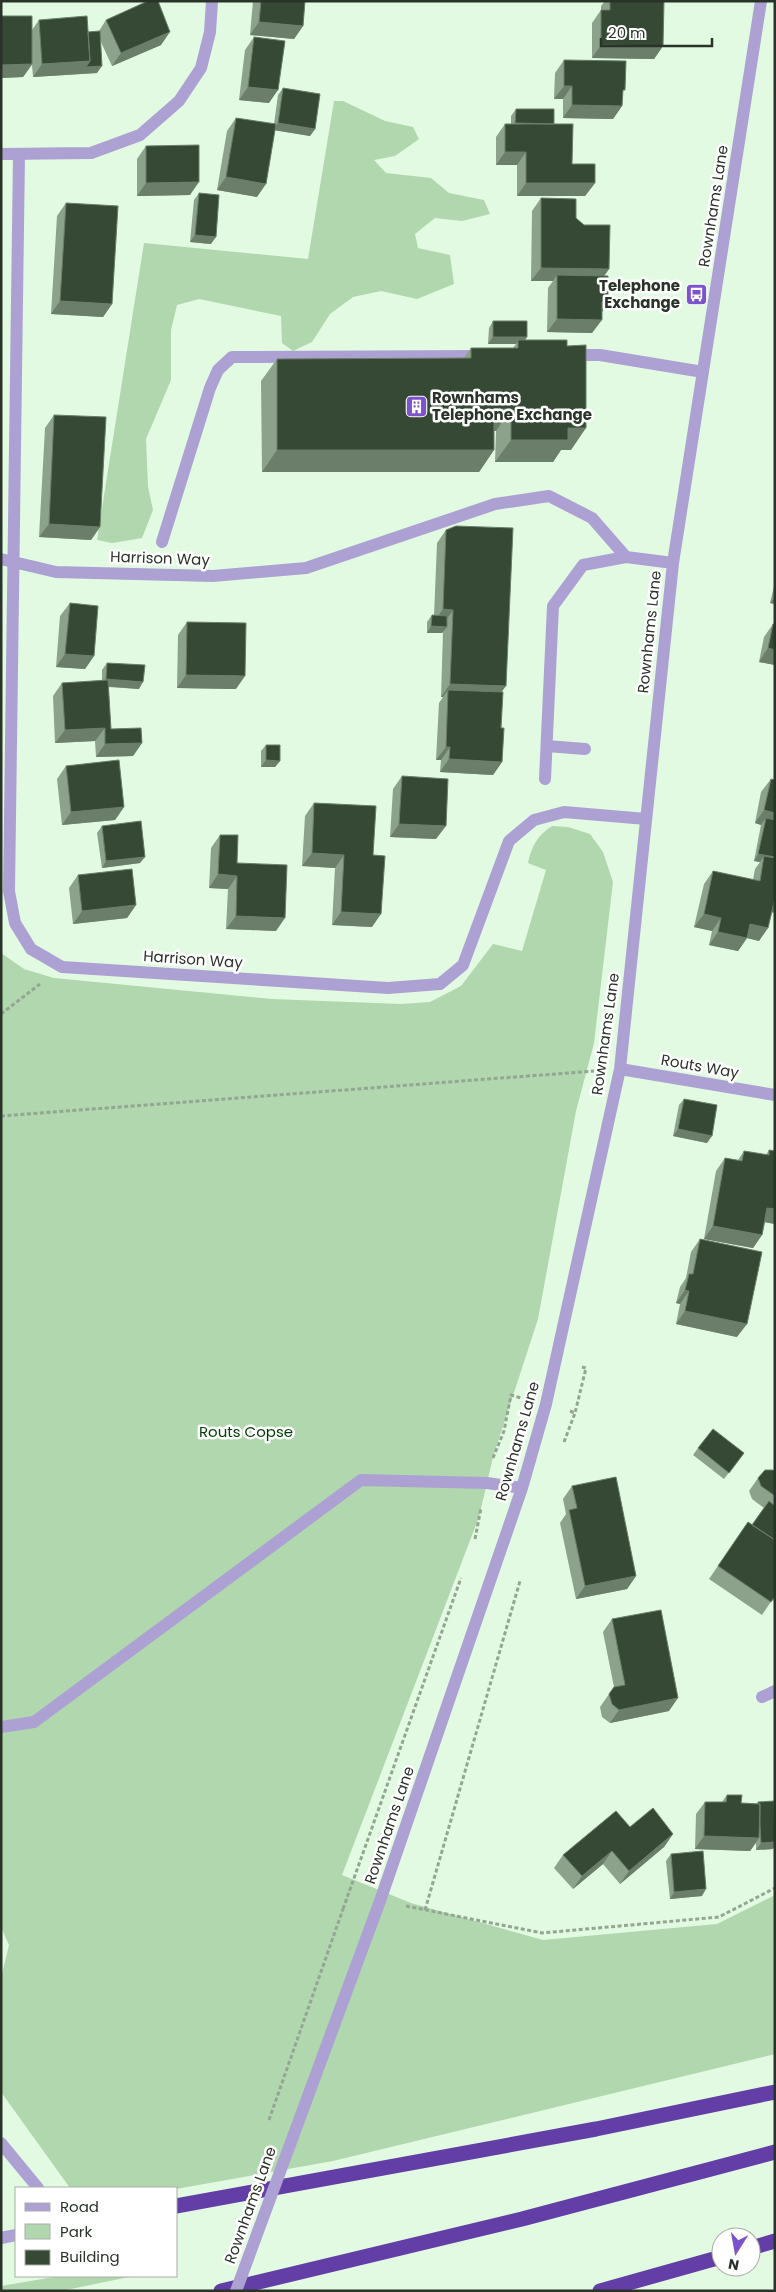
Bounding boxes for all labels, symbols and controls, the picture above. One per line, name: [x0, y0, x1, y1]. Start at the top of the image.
scale bar: [601, 15, 712, 47]
text: 20 m: [608, 22, 646, 43]
street label: Rownhams Lane: [693, 144, 733, 268]
place label: Telephone Exchange: [599, 275, 680, 313]
bus stop icon: Telephone Exchange: [684, 282, 708, 306]
place label: Rownhams Telephone Exchange: [432, 387, 592, 425]
building icon: Rownhams Telephone Exchange: [404, 394, 428, 418]
street label: Harrison Way: [110, 546, 211, 570]
street label: Rownhams Lane: [632, 570, 666, 694]
street label: Harrison Way: [143, 945, 244, 973]
street label: Rownhams Lane: [586, 972, 624, 1096]
street label: Routs Way: [659, 1049, 741, 1083]
street label: Rownhams Lane: [490, 1379, 544, 1503]
park label: Routs Copse: [199, 1421, 293, 1442]
street label: Rownhams Lane: [359, 1763, 419, 1887]
street label: Rownhams Lane: [219, 2144, 281, 2266]
legend: [15, 2187, 178, 2277]
text: Road: [60, 2196, 99, 2217]
text: Park: [60, 2221, 92, 2242]
north arrow: [711, 2227, 761, 2277]
text: Building: [60, 2246, 120, 2267]
text: N: [726, 2254, 741, 2276]

